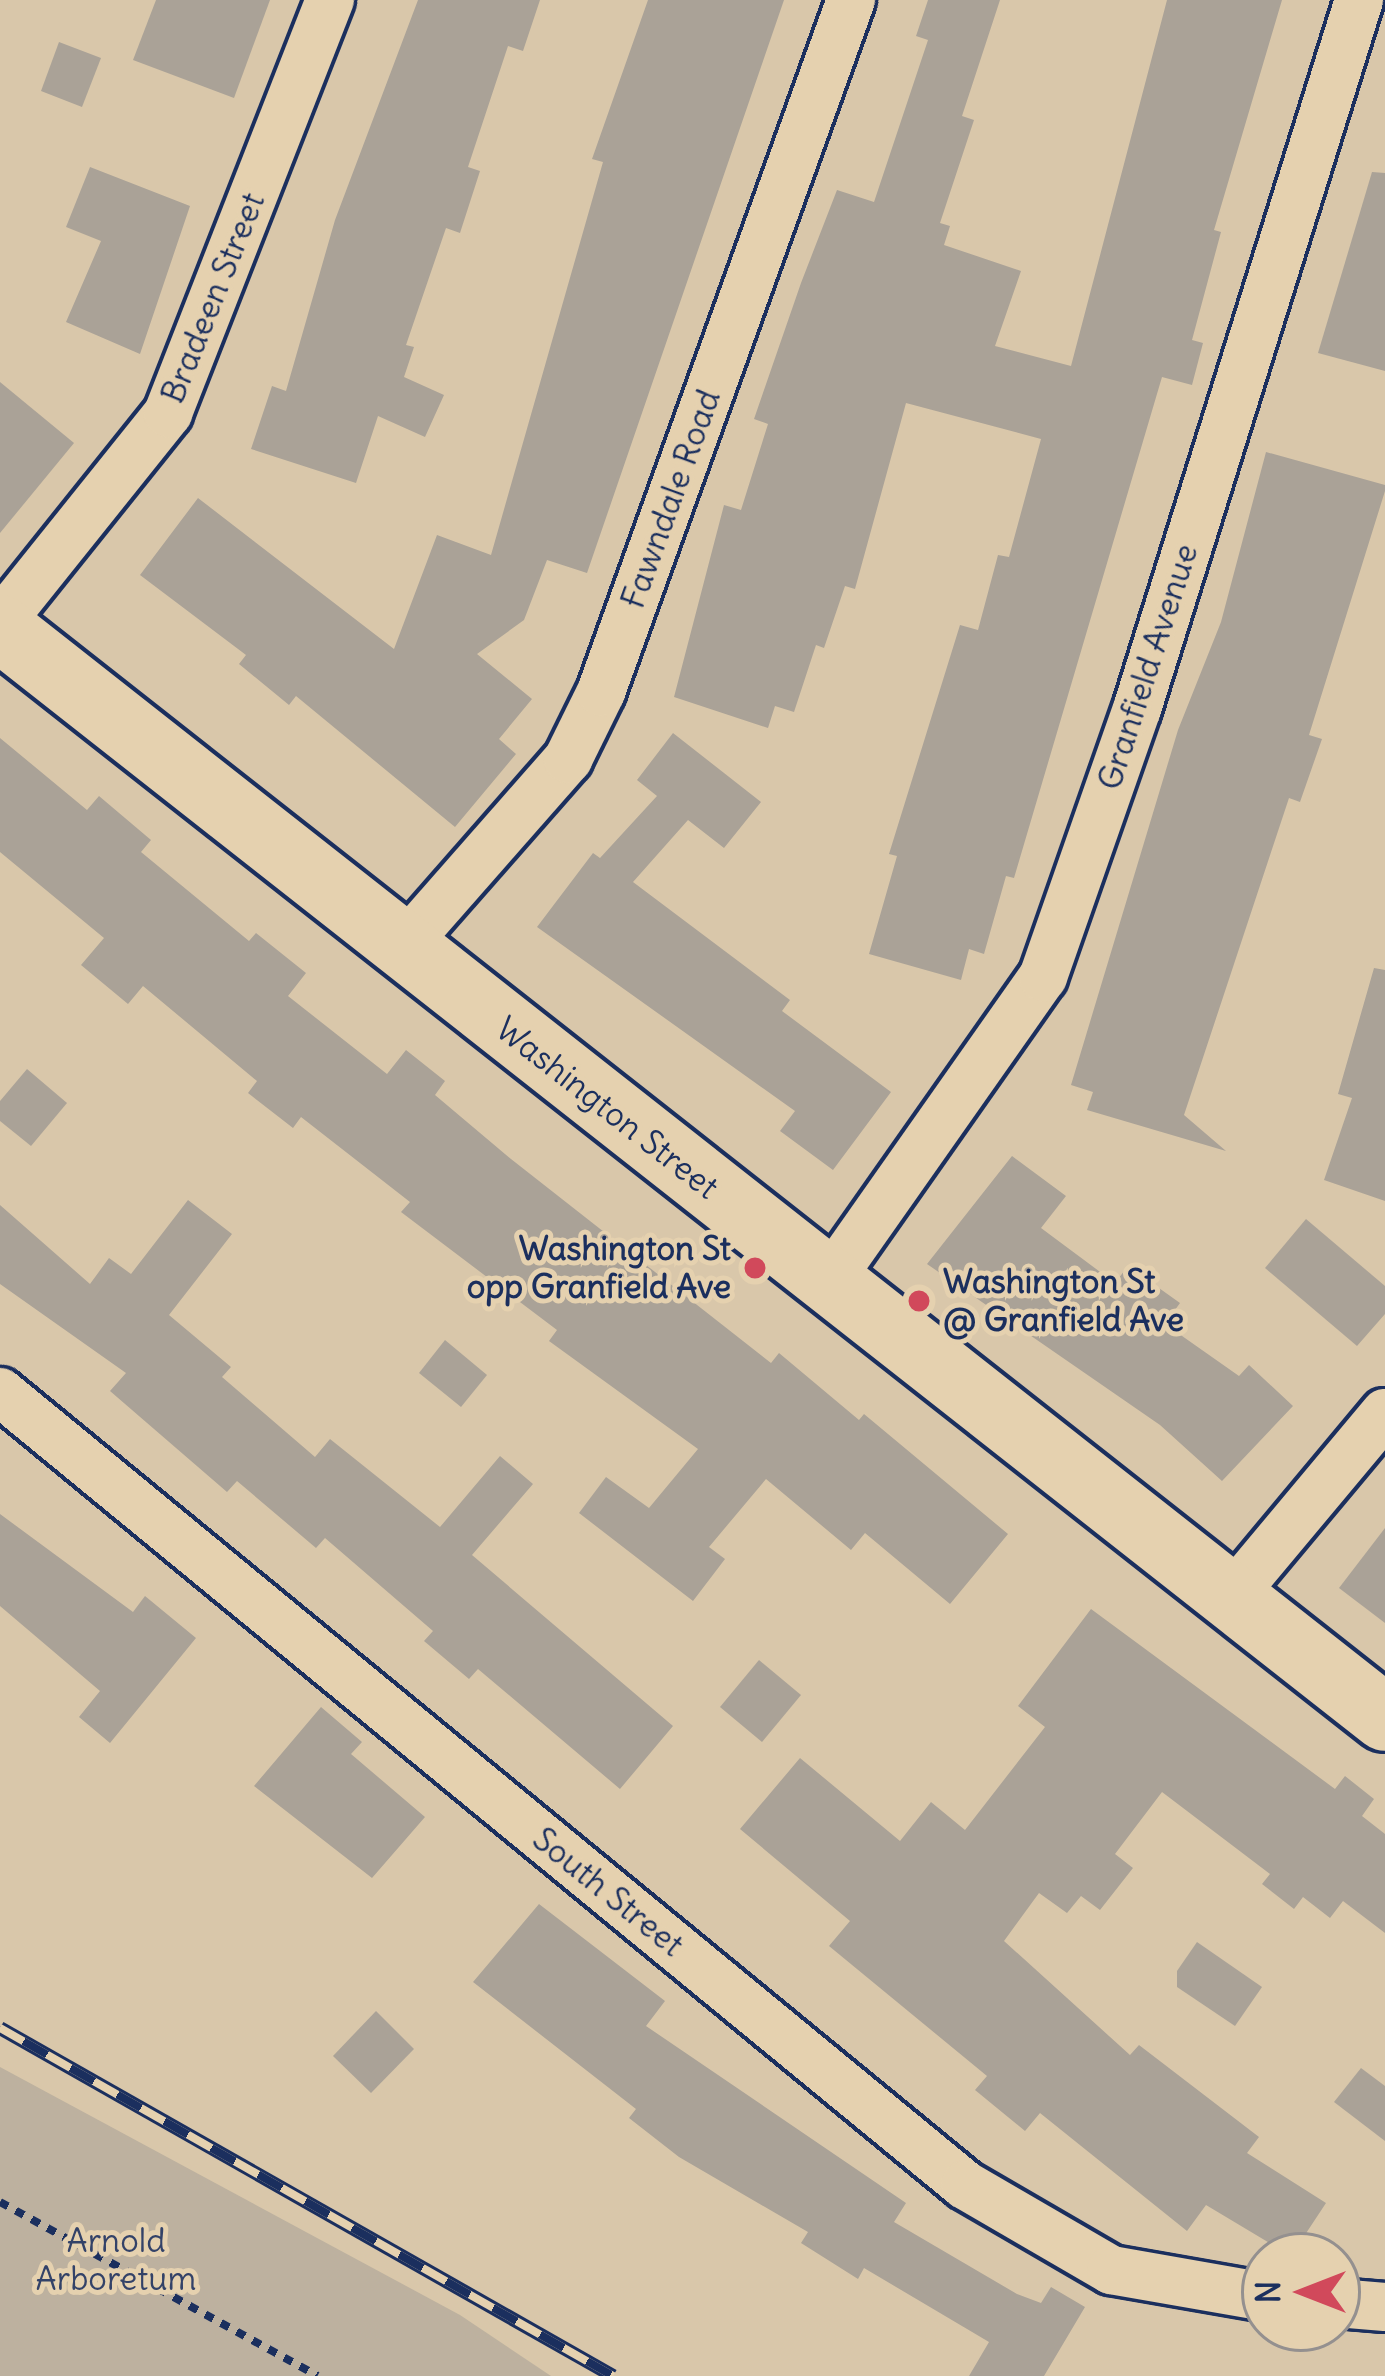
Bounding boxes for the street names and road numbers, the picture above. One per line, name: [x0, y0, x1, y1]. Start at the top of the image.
street label: Bradeen Street: [153, 187, 273, 409]
street label: Fawndale Road: [613, 384, 729, 614]
street label: Granfield Avenue: [1090, 539, 1206, 795]
street label: Washington Street: [488, 1009, 726, 1207]
street label: South Street: [525, 1819, 691, 1965]

